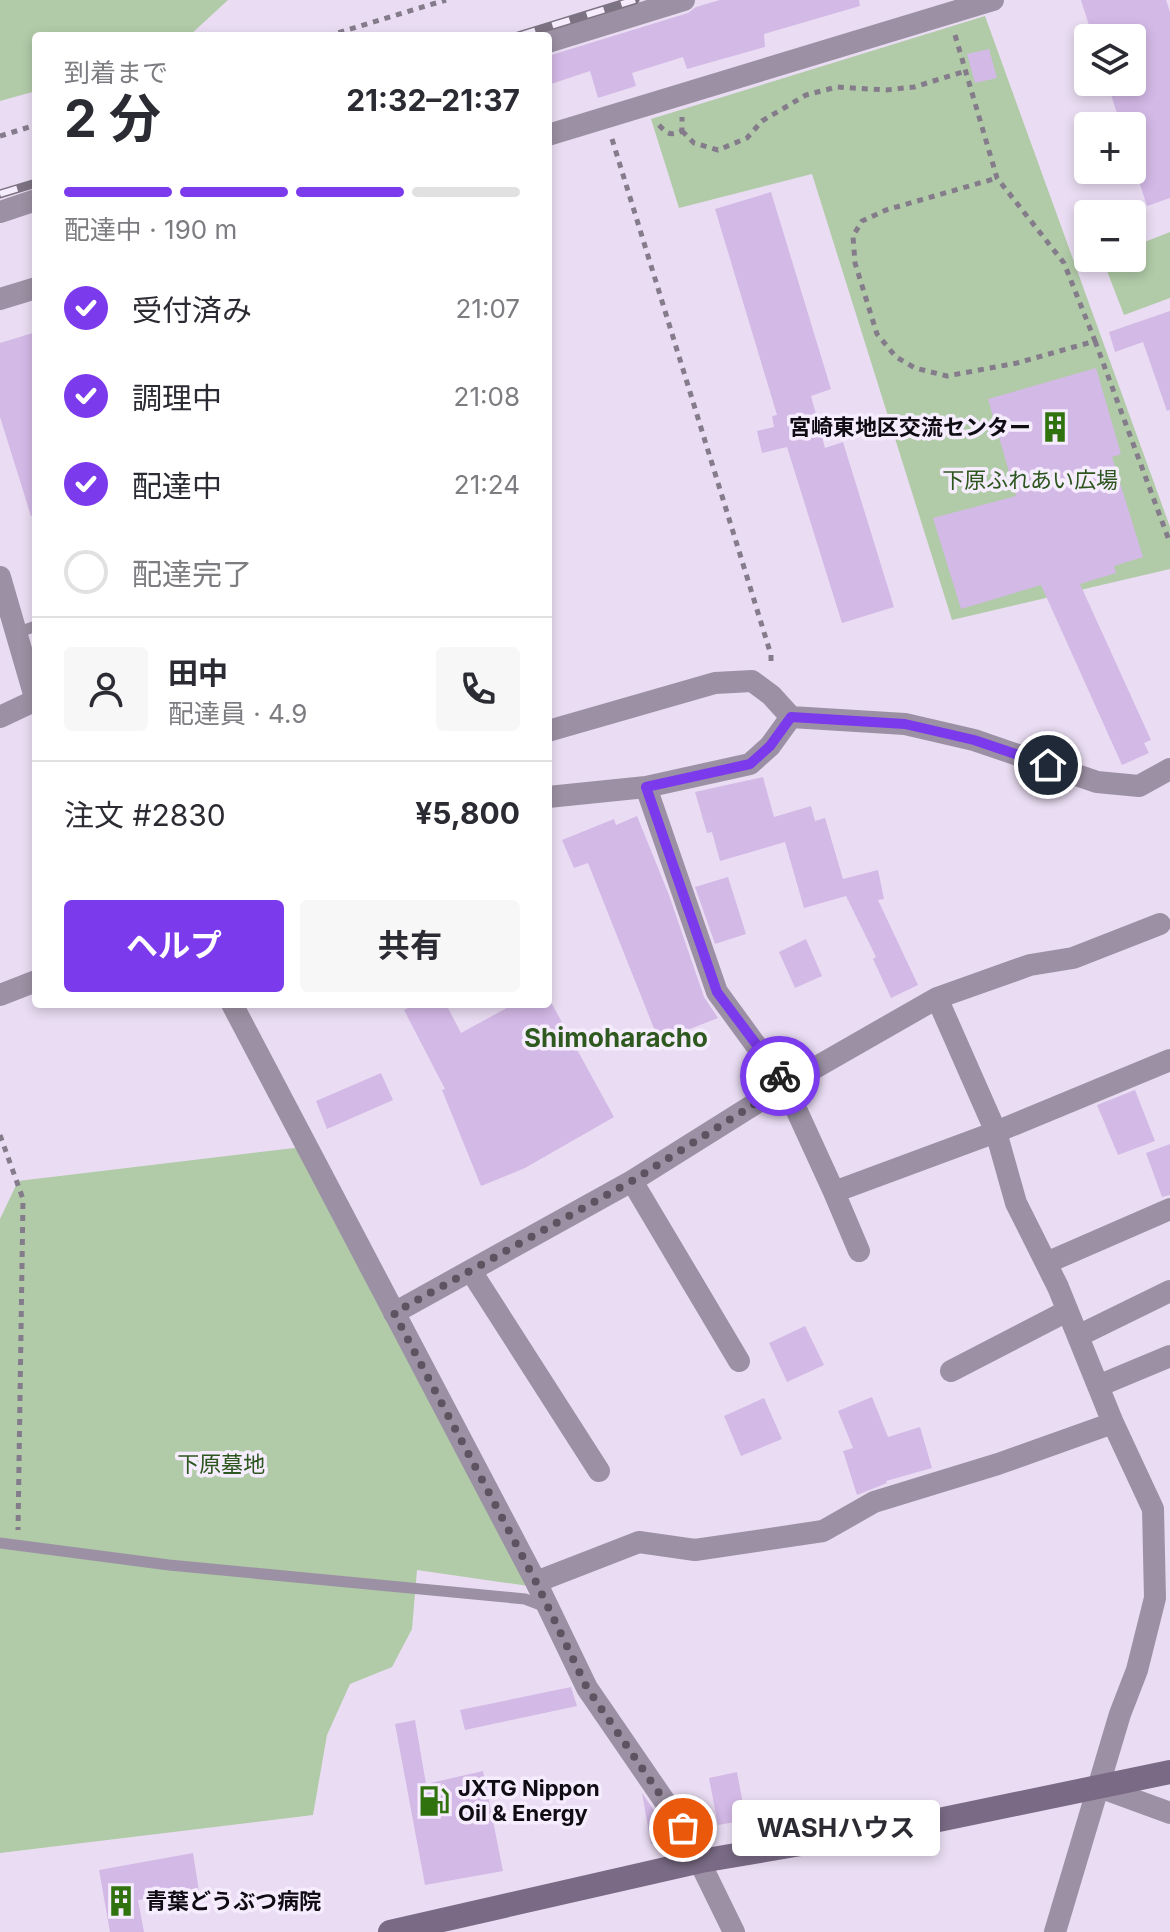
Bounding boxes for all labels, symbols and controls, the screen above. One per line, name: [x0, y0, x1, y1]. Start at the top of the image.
map controls: [1074, 24, 1146, 272]
button: layers: [1074, 24, 1146, 96]
text: 到着まで: [64, 57, 168, 88]
text: 21:32–21:37: [346, 82, 520, 118]
text: 2 分: [64, 87, 161, 150]
button: +: [1074, 112, 1146, 184]
button: −: [1074, 200, 1146, 272]
text: 配達中 · 190 m: [64, 214, 237, 245]
icon: check: [64, 286, 108, 330]
text: 受付済み: [132, 292, 252, 328]
text: 21:07: [455, 293, 520, 324]
icon: check: [64, 374, 108, 418]
text: 調理中: [132, 380, 222, 416]
text: 21:08: [454, 381, 520, 412]
building icon: 宮崎東地区交流センター: [1038, 410, 1072, 444]
place label: 宮崎東地区交流センター: [789, 414, 1031, 440]
icon: check: [64, 462, 108, 506]
park label: 下原ふれあい広場: [942, 467, 1118, 493]
text: 配達中: [132, 468, 222, 504]
text: 21:24: [454, 469, 520, 500]
text: 配達完了: [132, 556, 252, 592]
button: person: [64, 647, 148, 731]
button: phone: [436, 647, 520, 731]
text: 田中: [168, 655, 228, 691]
text: 配達員 · 4.9: [168, 698, 307, 729]
pin: [1014, 731, 1082, 799]
icon: home: [1026, 743, 1070, 787]
text: ¥5,800: [415, 795, 520, 831]
text: 注文 #2830: [64, 797, 226, 833]
button: ヘルプ: [64, 900, 284, 992]
button: 共有: [300, 900, 520, 992]
district label: Shimoharacho: [524, 1022, 708, 1053]
courier: [740, 1036, 820, 1116]
icon: bike: [758, 1054, 802, 1098]
park label: 下原墓地: [177, 1451, 265, 1477]
place label: JXTG Nippon Oil & Energy: [458, 1775, 600, 1826]
fuel station icon: JXTG Nippon Oil & Energy: [417, 1784, 451, 1818]
pin: [649, 1794, 717, 1862]
callout: WASHハウス: [731, 1800, 939, 1856]
icon: bag: [661, 1806, 705, 1850]
text: WASHハウス: [757, 1812, 915, 1843]
building icon: 青葉どうぶつ病院: [104, 1884, 138, 1918]
place label: 青葉どうぶつ病院: [145, 1888, 321, 1914]

